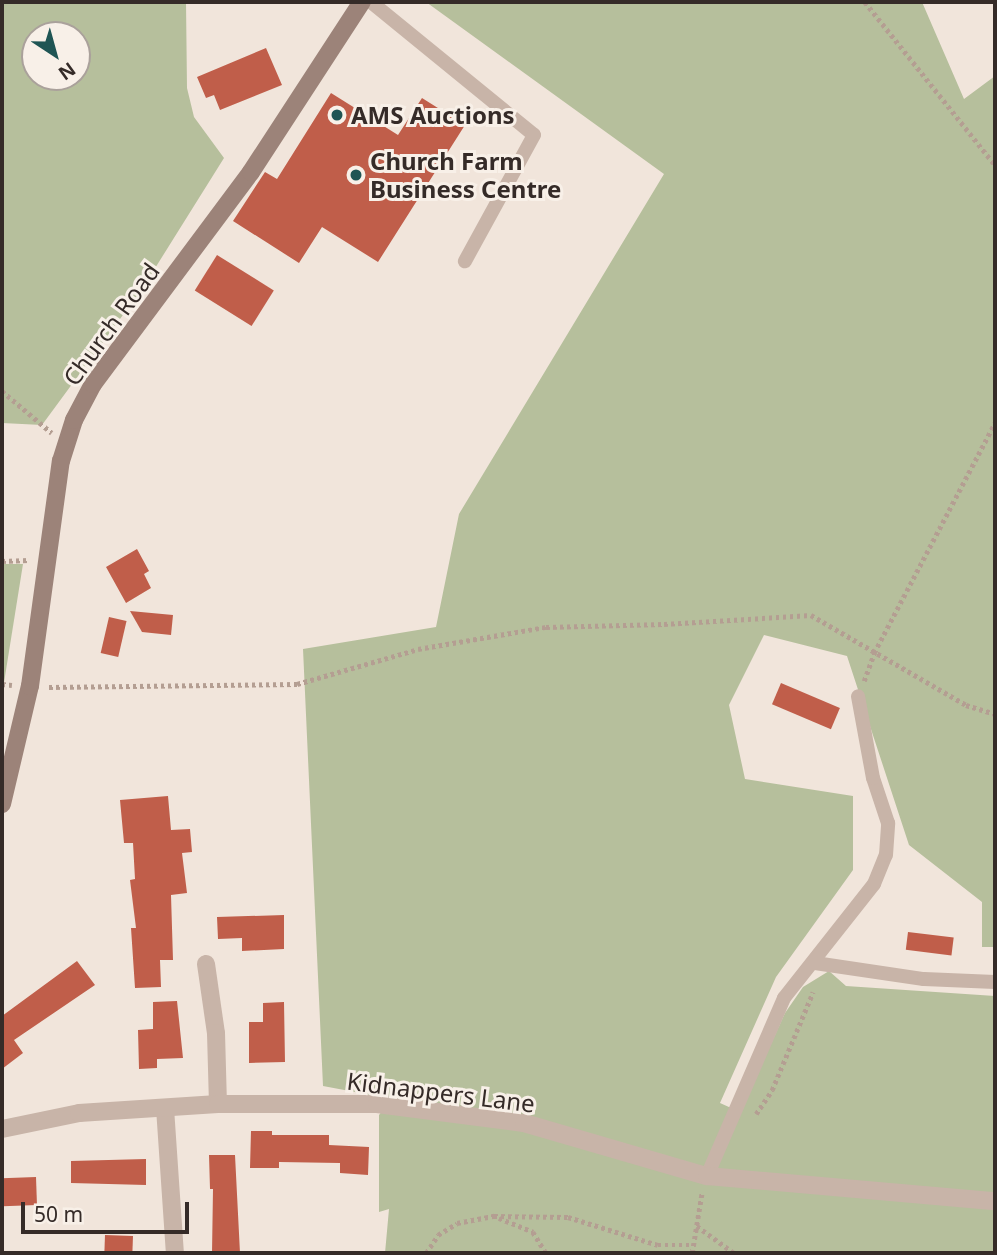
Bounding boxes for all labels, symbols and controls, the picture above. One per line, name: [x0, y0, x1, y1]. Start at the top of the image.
north arrow: [21, 21, 91, 91]
text: N: [53, 56, 81, 86]
place label: AMS Auctions: [351, 101, 515, 129]
marker: AMS Auctions: [329, 107, 345, 123]
place label: Church Farm Business Centre: [370, 147, 561, 203]
marker: Church Farm Business Centre: [348, 167, 364, 183]
street label: Church Road: [57, 257, 165, 391]
street label: Kidnappers Lane: [345, 1066, 537, 1118]
scale bar: [24, 1188, 192, 1232]
text: 50 m: [34, 1200, 83, 1228]

